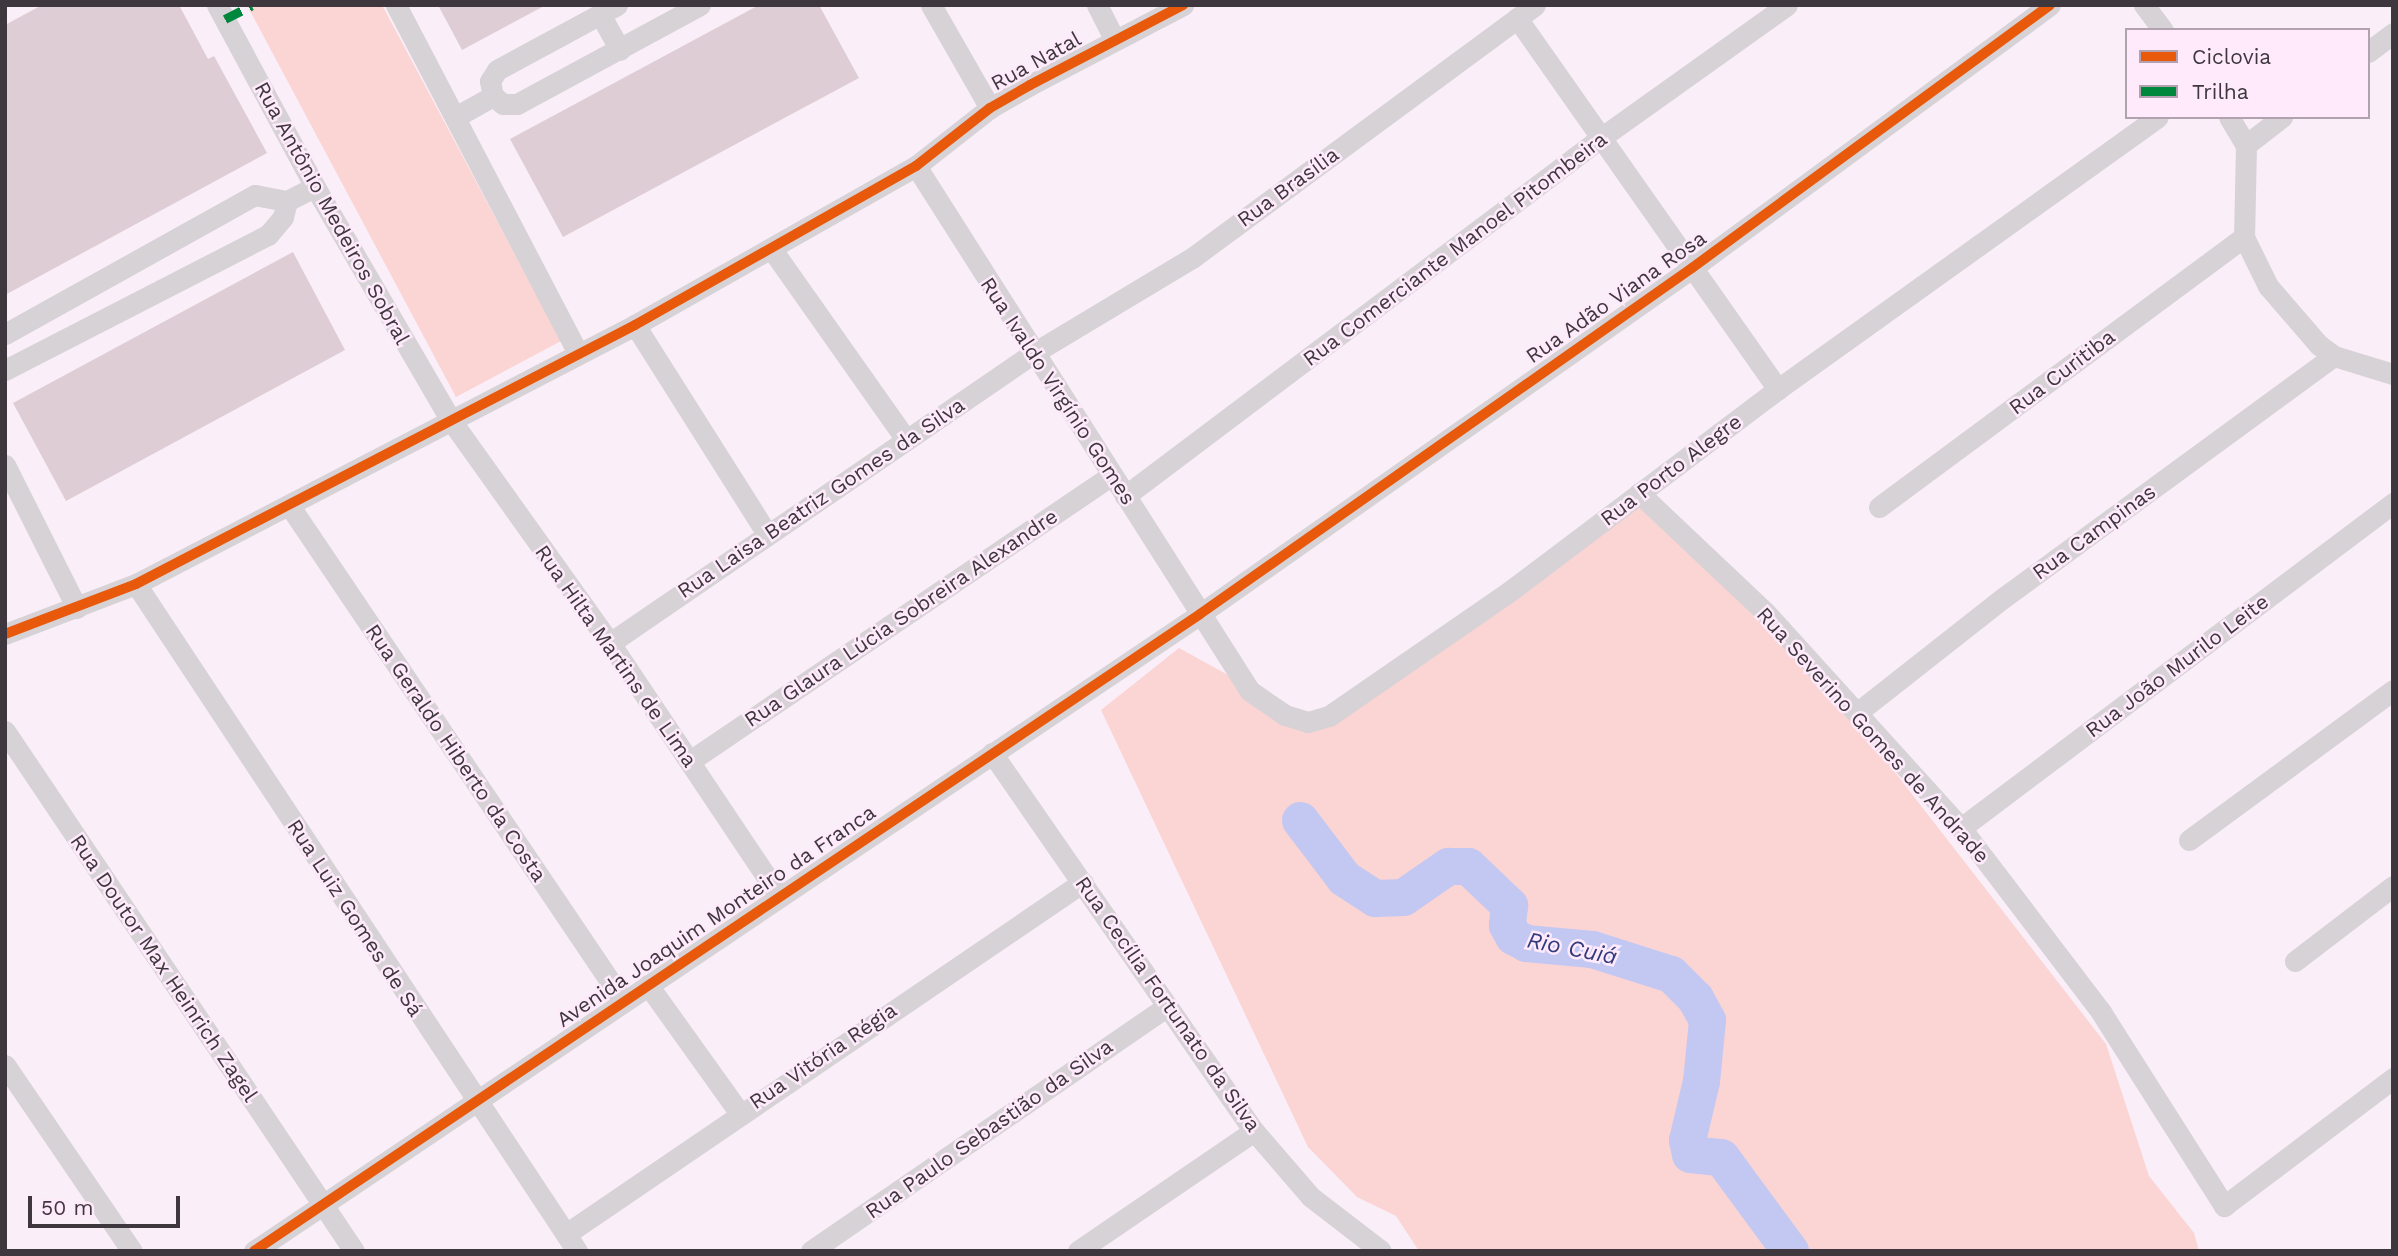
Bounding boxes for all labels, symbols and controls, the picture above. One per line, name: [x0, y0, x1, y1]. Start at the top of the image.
street label: Rua Natal: [986, 26, 1086, 96]
legend: [2125, 28, 2370, 119]
text: Ciclovia: [2192, 44, 2271, 69]
street label: Rua Antônio Medeiros Sobral: [249, 77, 415, 349]
text: Trilha: [2192, 79, 2249, 104]
street label: Rua Comerciante Manoel Pitombeira: [1298, 126, 1612, 372]
street label: Rua Brasília: [1232, 141, 1344, 233]
street label: Rua Adão Viana Rosa: [1520, 225, 1712, 369]
street label: Rua Ivaldo Virgínio Gomes: [975, 272, 1141, 510]
street label: Rua Curitiba: [2004, 324, 2120, 420]
street label: Rua Laisa Beatriz Gomes da Silva: [672, 392, 970, 604]
street label: Rua Porto Alegre: [1595, 408, 1747, 532]
street label: Rua Campinas: [2027, 479, 2161, 585]
street label: Rua Glaura Lúcia Sobreira Alexandre: [738, 503, 1064, 733]
street label: Rua Hilta Martins de Lima: [529, 540, 703, 772]
street label: Rua João Murilo Leite: [2080, 589, 2274, 743]
street label: Rua Severino Gomes de Andrade: [1751, 601, 1995, 869]
street label: Rua Geraldo Hiberto da Costa: [360, 619, 552, 887]
street label: Avenida Joaquim Monteiro da Franca: [551, 799, 881, 1033]
street label: Rua Luiz Gomes de Sá: [282, 814, 428, 1022]
street label: Rua Doutor Max Heinrich Zagel: [65, 829, 263, 1107]
street label: Rua Cecília Fortunato da Silva: [1070, 871, 1266, 1137]
water label: Rio Cuiá: [1525, 927, 1619, 971]
street label: Rua Vitória Régia: [744, 997, 902, 1115]
street label: Rua Paulo Sebastião da Silva: [860, 1034, 1118, 1224]
scale bar: [32, 1182, 184, 1226]
text: 50 m: [41, 1195, 93, 1220]

